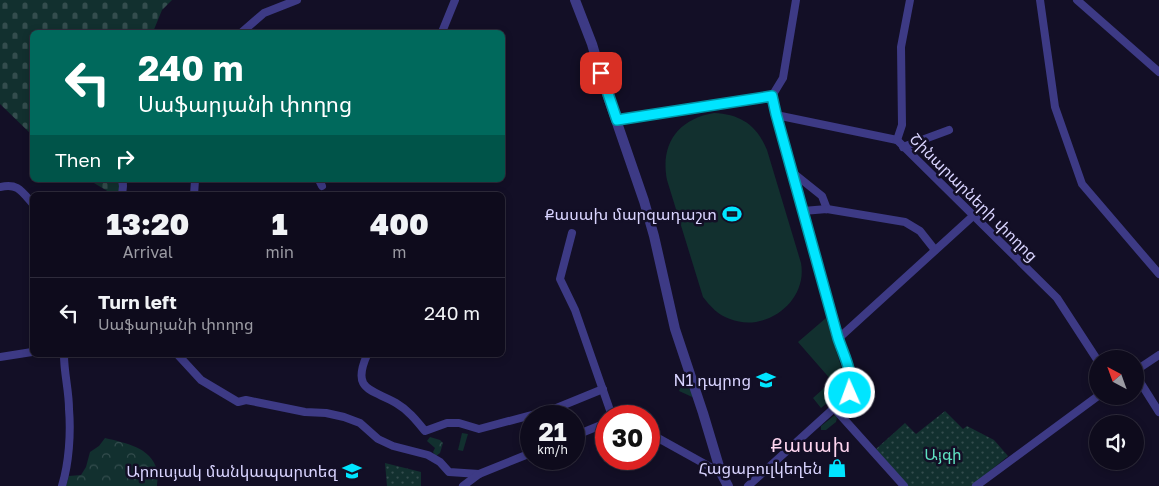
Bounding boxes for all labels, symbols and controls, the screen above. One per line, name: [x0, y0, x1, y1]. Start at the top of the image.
text: 240 m: [138, 47, 243, 89]
icon: left: [55, 50, 120, 115]
pin: [580, 52, 622, 94]
icon: arrive: [587, 59, 615, 87]
text: Սաֆարյանի փողոց: [138, 90, 352, 117]
street label: Շինարարների փողոց: [906, 129, 1042, 265]
icon: right: [111, 145, 139, 173]
text: Then: [55, 148, 101, 171]
sports icon: Քասախ մարզադաշտ: [721, 203, 743, 225]
place label: Քասախ մարզադաշտ: [545, 204, 717, 224]
text: 13:20: [106, 206, 189, 242]
text: 1: [272, 206, 288, 242]
text: 400: [370, 206, 429, 242]
text: Arrival: [123, 242, 173, 262]
text: min: [266, 242, 294, 262]
text: m: [392, 242, 407, 262]
text: Turn left: [98, 290, 177, 313]
icon: left: [55, 299, 83, 327]
text: 240 m: [424, 301, 480, 324]
text: Սաֆարյանի փողոց: [98, 314, 254, 334]
north arrow: [1089, 350, 1144, 405]
map controls: [1089, 350, 1144, 470]
position arrow: [823, 366, 875, 418]
school or university icon: N1 դպրոց: [755, 369, 777, 391]
place label: N1 դպրոց: [673, 370, 751, 390]
speed limit sign: 30: [595, 405, 660, 470]
button: sound: [1089, 415, 1144, 470]
text: 21: [538, 416, 567, 447]
district label: Քասախ: [771, 433, 851, 457]
text: km/h: [537, 442, 568, 457]
park label: Այգի: [924, 444, 962, 464]
shop icon: Հացաբուլկեղեն: [826, 457, 848, 479]
place label: Հացաբուլկեղեն: [699, 458, 822, 478]
school or university icon: Արուսյակ մանկապարտեզ: [341, 460, 363, 482]
place label: Արուսյակ մանկապարտեզ: [126, 461, 338, 481]

